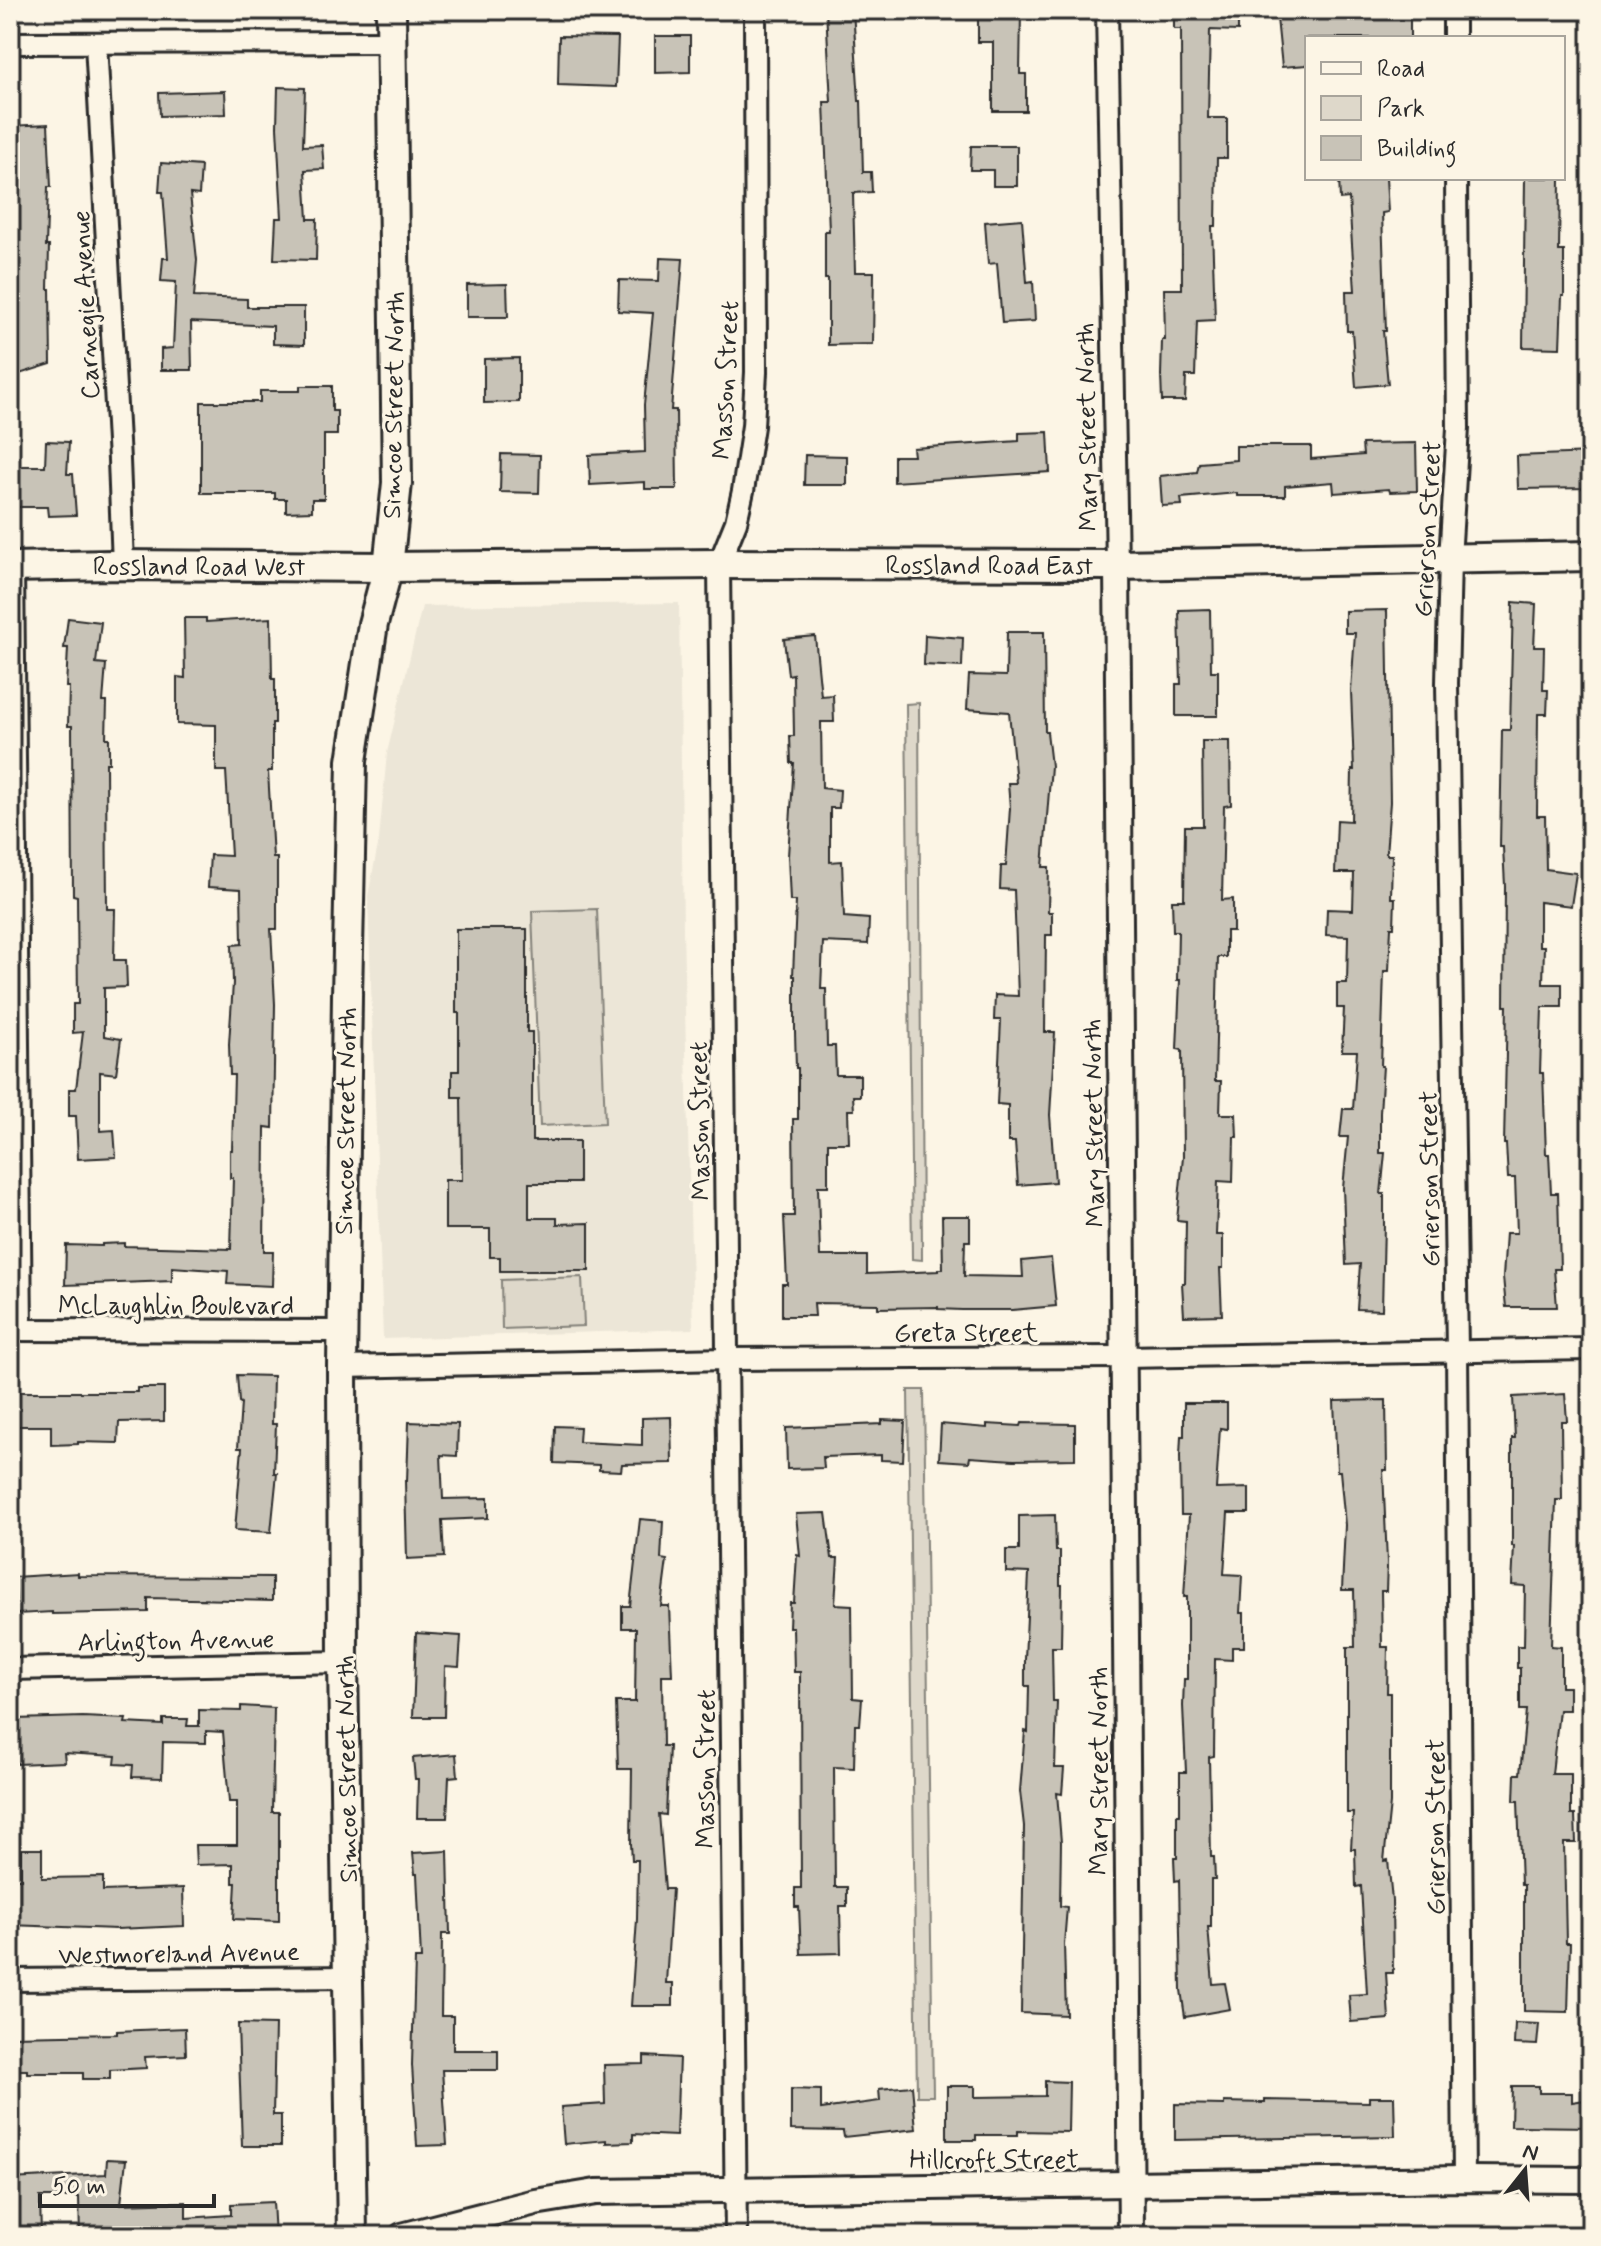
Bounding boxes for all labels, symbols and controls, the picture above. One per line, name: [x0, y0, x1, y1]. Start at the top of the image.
legend: [1305, 36, 1565, 180]
text: Road: [1377, 54, 1425, 85]
text: Park: [1377, 94, 1425, 125]
text: Building: [1377, 134, 1457, 168]
street label: Carnegie Avenue: [65, 209, 109, 400]
street label: Simcoe Street North: [376, 291, 414, 519]
street label: Masson Street: [706, 300, 748, 461]
street label: Mary Street North: [1069, 322, 1107, 532]
street label: Grierson Street: [1407, 440, 1451, 618]
street label: Rossland Road East: [885, 550, 1093, 584]
street label: Rossland Road West: [93, 551, 305, 585]
street label: Simcoe Street North: [328, 1007, 366, 1235]
street label: Mary Street North: [1076, 1018, 1114, 1228]
street label: Masson Street: [683, 1041, 719, 1201]
street label: Grierson Street: [1412, 1090, 1450, 1268]
street label: McLaughlin Boulevard: [58, 1290, 294, 1324]
street label: Greta Street: [894, 1317, 1038, 1351]
street label: Arlington Avenue: [77, 1623, 275, 1664]
street label: Simcoe Street North: [329, 1655, 367, 1883]
street label: Mary Street North: [1083, 1667, 1117, 1875]
street label: Masson Street: [690, 1689, 724, 1849]
street label: Grierson Street: [1420, 1739, 1454, 1915]
street label: Westmoreland Avenue: [58, 1936, 300, 1974]
north arrow: [1485, 2130, 1565, 2210]
text: N: [1519, 2137, 1541, 2168]
street label: Hillcroft Street: [909, 2144, 1079, 2178]
scale bar: [40, 2158, 214, 2208]
text: 50 m: [52, 2172, 106, 2203]

